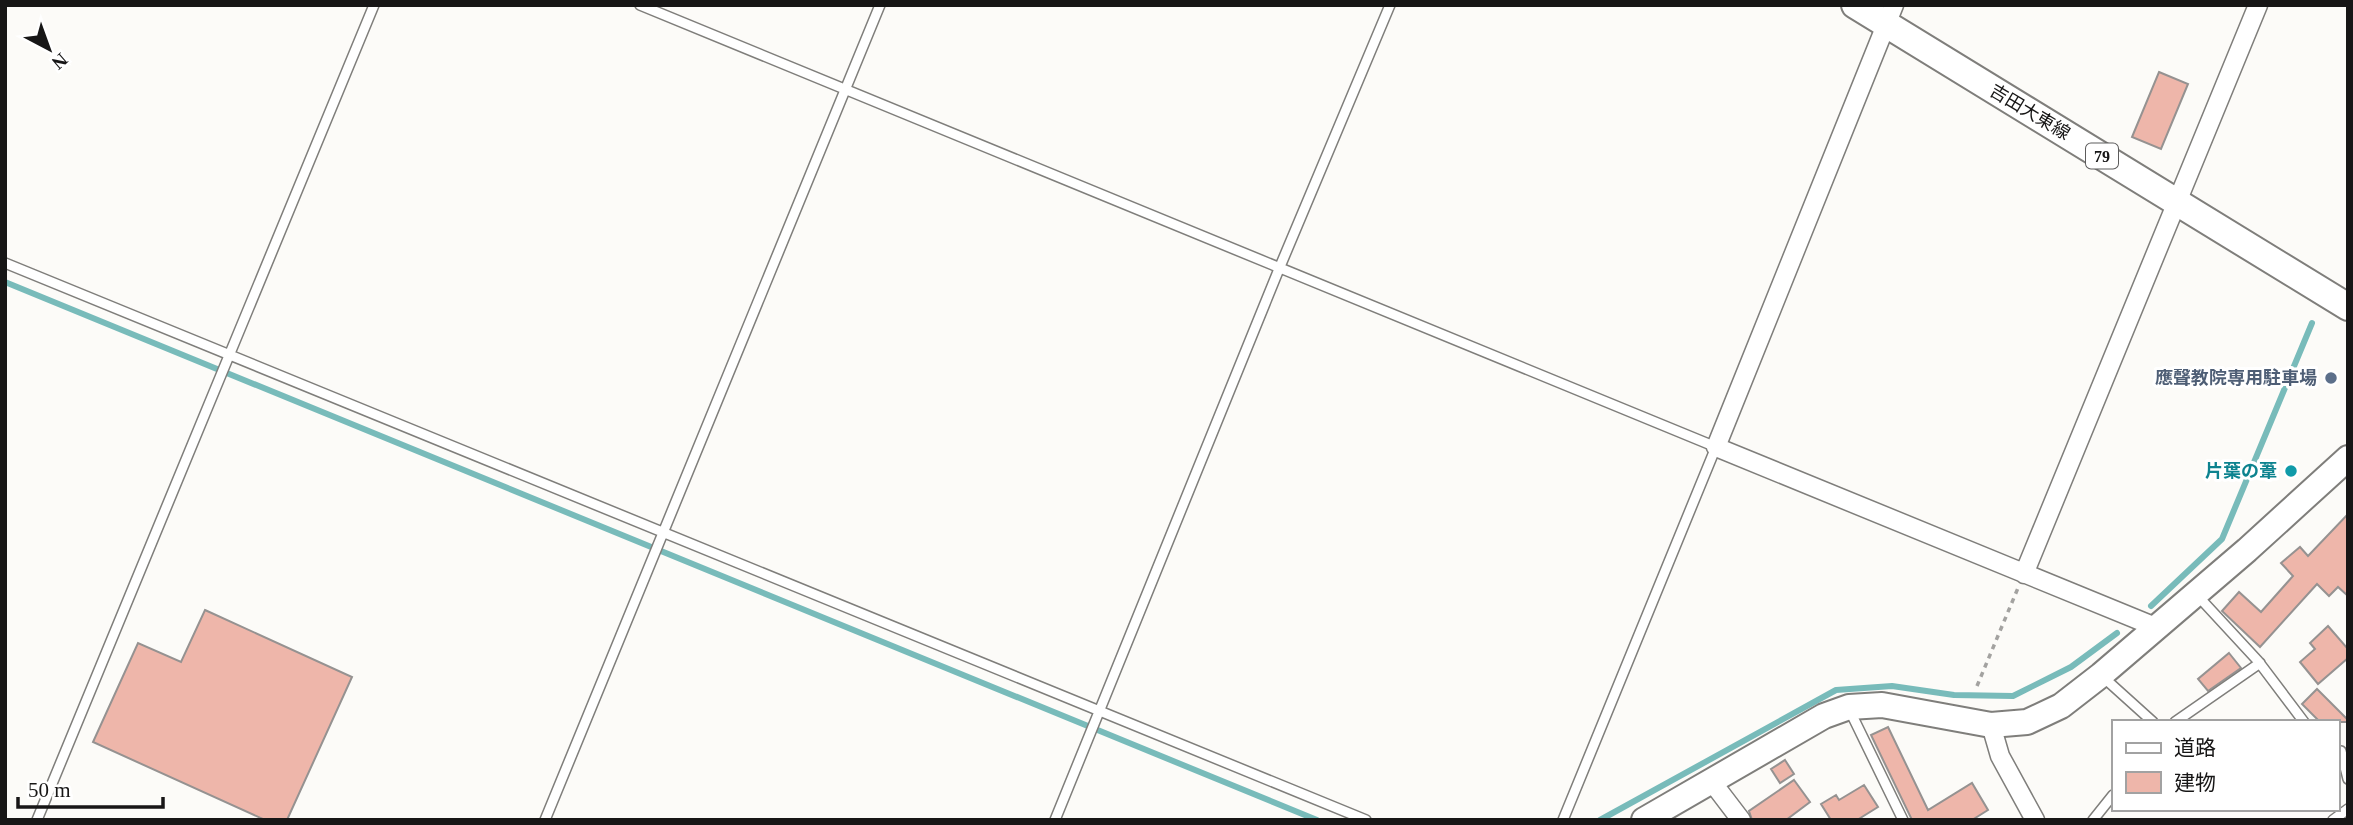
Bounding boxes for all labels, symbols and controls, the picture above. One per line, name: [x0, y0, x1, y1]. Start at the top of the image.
north arrow: [14, 14, 84, 84]
text: N: [48, 49, 72, 74]
street label: 吉田大東線: [1986, 80, 2074, 144]
road number: 79: [2086, 144, 2118, 168]
place label: 應聲教院専用駐車場: [2155, 368, 2317, 388]
marker: 應聲教院専用駐車場: [2323, 370, 2339, 386]
place label: 片葉の葦: [2205, 461, 2277, 481]
marker: 片葉の葦: [2283, 463, 2299, 479]
legend: [2112, 720, 2339, 811]
text: 道路: [2174, 736, 2216, 760]
scale bar: [18, 766, 163, 810]
text: 建物: [2174, 771, 2216, 795]
text: 50 m: [28, 778, 71, 802]

